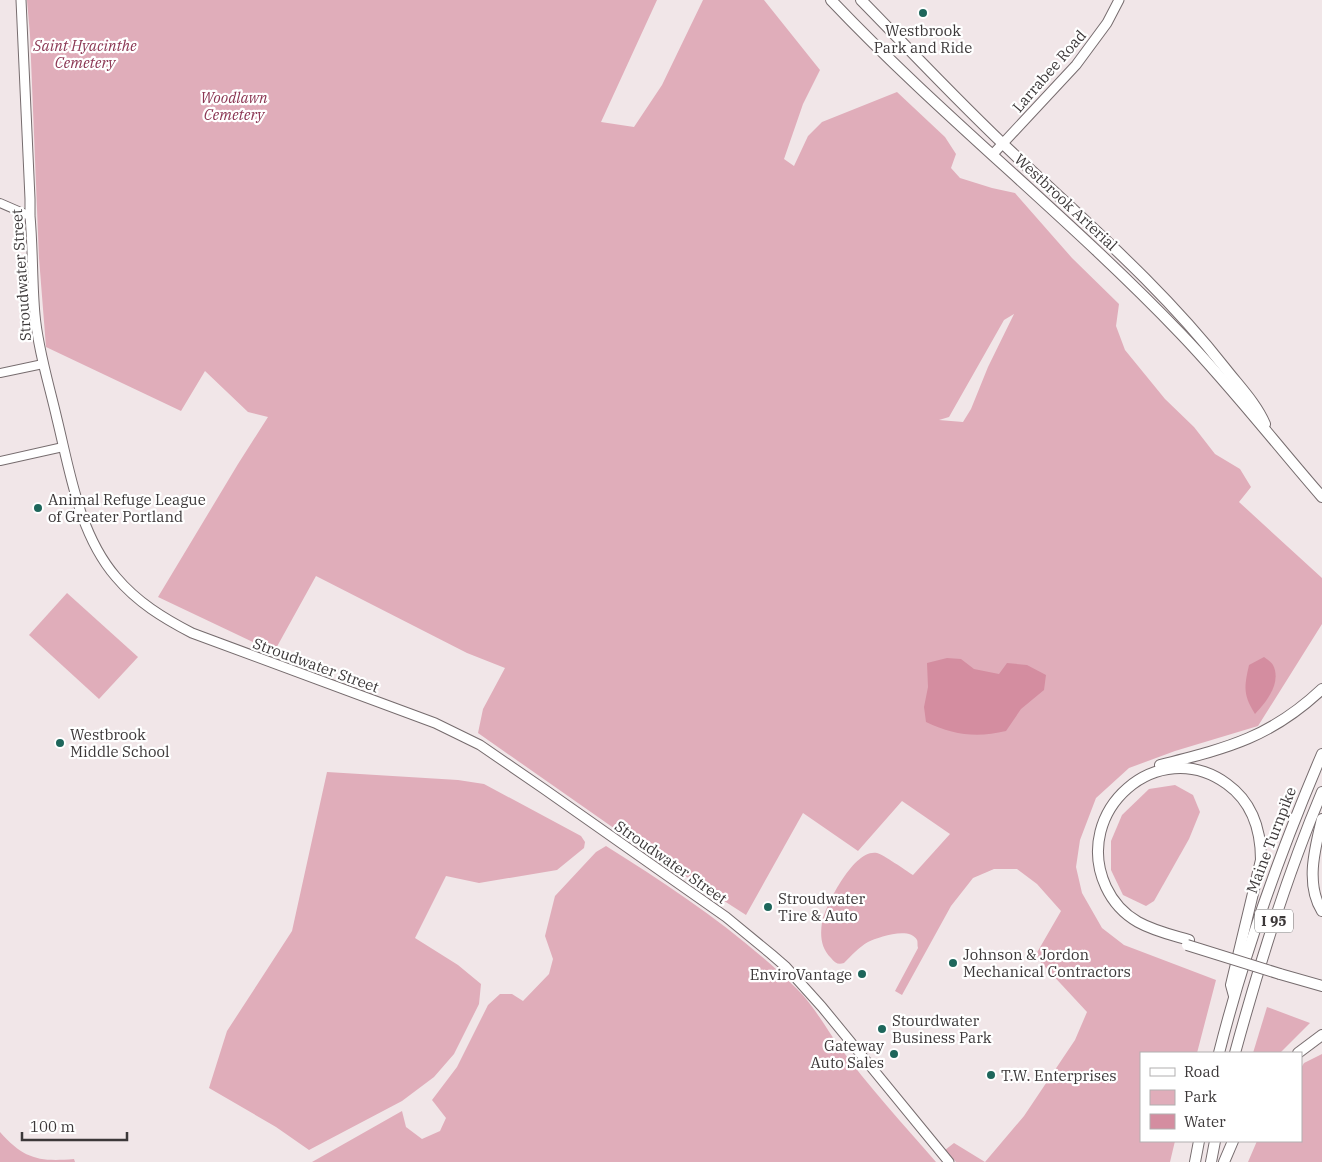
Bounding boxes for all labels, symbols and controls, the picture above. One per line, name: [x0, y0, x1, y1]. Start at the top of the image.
marker: Westbrook Park and Ride: [917, 7, 929, 19]
place label: Westbrook Park and Ride: [874, 21, 972, 57]
street label: Larrabee Road: [1008, 26, 1090, 116]
park label: Saint Hyacinthe Cemetery: [32, 36, 137, 72]
park label: Woodlawn Cemetery: [200, 88, 268, 124]
street label: Westbrook Arterial: [1011, 149, 1121, 255]
street label: Stroudwater Street: [7, 208, 35, 342]
place label: Animal Refuge League of Greater Portland: [48, 490, 206, 526]
marker: Animal Refuge League of Greater Portland: [32, 502, 44, 514]
street label: Stroudwater Street: [250, 633, 382, 697]
place label: Westbrook Middle School: [70, 725, 170, 761]
marker: Westbrook Middle School: [54, 737, 66, 749]
street label: Maine Turnpike: [1242, 784, 1300, 896]
street label: Stroudwater Street: [611, 816, 731, 908]
place label: Stroudwater Tire & Auto: [778, 889, 866, 925]
marker: Stroudwater Tire & Auto: [762, 901, 774, 913]
road number: I 95: [1255, 909, 1293, 932]
place label: Johnson & Jordon Mechanical Contractors: [963, 945, 1131, 981]
marker: Johnson & Jordon Mechanical Contractors: [947, 957, 959, 969]
place label: EnviroVantage: [750, 965, 852, 984]
marker: EnviroVantage: [856, 968, 868, 980]
place label: Stourdwater Business Park: [892, 1011, 992, 1047]
marker: Stourdwater Business Park: [876, 1023, 888, 1035]
place label: Gateway Auto Sales: [811, 1036, 884, 1072]
marker: Gateway Auto Sales: [888, 1048, 900, 1060]
legend: [1140, 1052, 1302, 1142]
text: Road: [1184, 1062, 1220, 1081]
place label: T.W. Enterprises: [1001, 1066, 1117, 1085]
marker: T.W. Enterprises: [985, 1069, 997, 1081]
text: Park: [1184, 1087, 1217, 1106]
scale bar: [22, 1110, 128, 1142]
text: Water: [1184, 1112, 1226, 1131]
text: 100 m: [30, 1117, 75, 1136]

